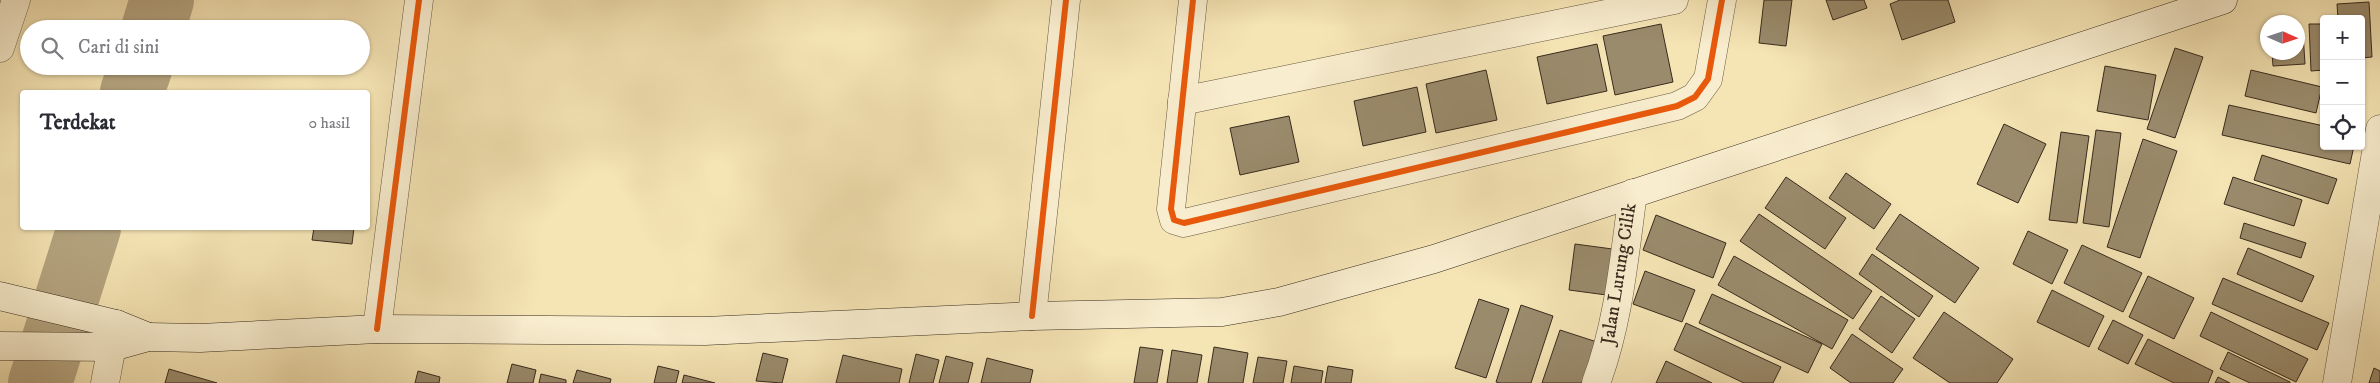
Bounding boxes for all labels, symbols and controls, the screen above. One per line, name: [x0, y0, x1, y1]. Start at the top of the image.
north arrow: [2260, 15, 2305, 60]
map controls: [2320, 15, 2365, 150]
button: +: [2320, 15, 2365, 60]
search box: [20, 20, 370, 75]
icon: search: [38, 34, 66, 62]
text: Cari di sini: [78, 36, 159, 59]
button: −: [2320, 60, 2365, 105]
button: locate: [2320, 105, 2365, 150]
text: Terdekat: [40, 110, 115, 136]
text: 0 hasil: [309, 113, 350, 133]
street label: Jalan Lurung Cilik: [1596, 201, 1642, 348]

